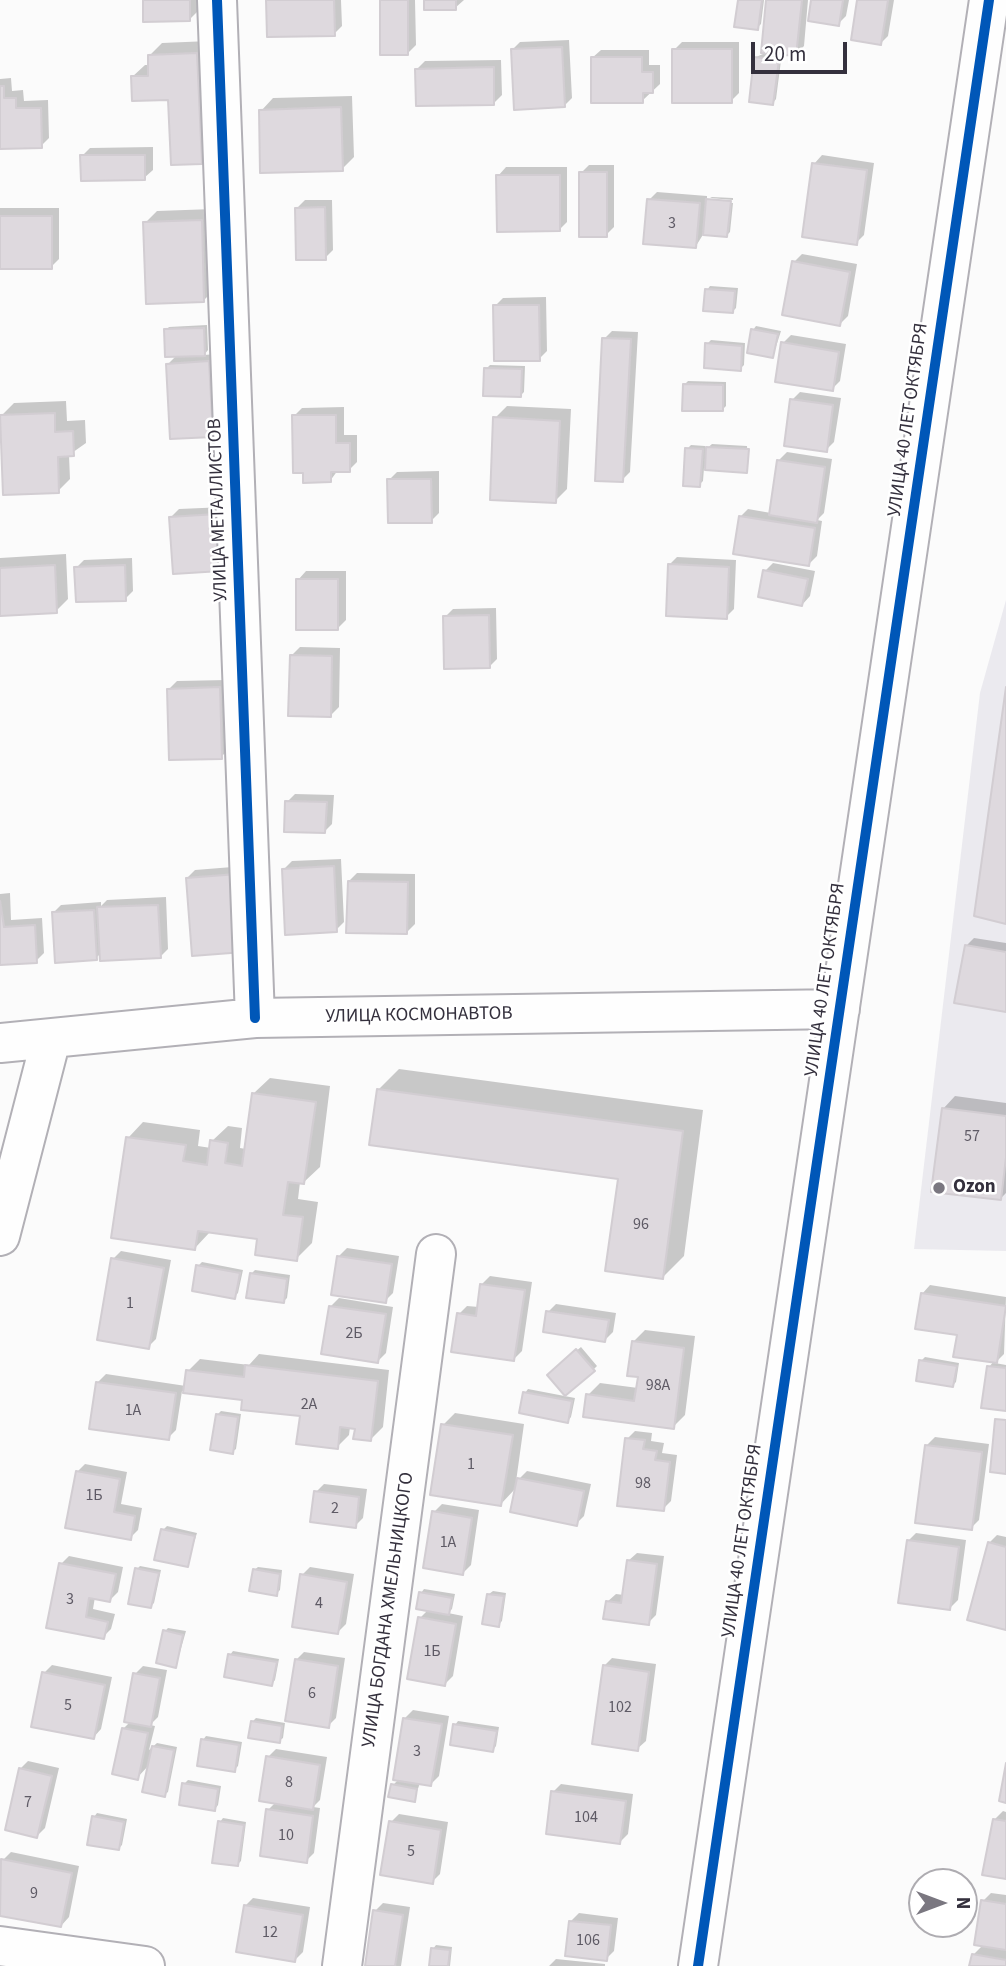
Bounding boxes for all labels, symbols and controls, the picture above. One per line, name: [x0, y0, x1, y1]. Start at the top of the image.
scale bar: [754, 28, 850, 72]
text: 20 m: [764, 39, 806, 69]
house number: 3: [668, 214, 676, 234]
street label: УЛИЦА 40 ЛЕТ ОКТЯБРЯ: [884, 322, 934, 518]
street label: УЛИЦА МЕТАЛЛИСТОВ: [204, 418, 234, 602]
street label: УЛИЦА 40 ЛЕТ ОКТЯБРЯ: [801, 882, 851, 1078]
street label: УЛИЦА КОСМОНАВТОВ: [325, 1003, 513, 1029]
house number: 57: [964, 1127, 980, 1147]
place label: Ozon: [953, 1177, 996, 1199]
marker: Ozon: [931, 1180, 947, 1196]
house number: 96: [633, 1215, 649, 1235]
house number: 1: [126, 1294, 134, 1314]
house number: 2Б: [345, 1324, 363, 1344]
house number: 98А: [646, 1376, 670, 1396]
house number: 2А: [301, 1395, 317, 1415]
house number: 1А: [125, 1401, 141, 1421]
street label: УЛИЦА 40 ЛЕТ ОКТЯБРЯ: [718, 1443, 768, 1639]
house number: 1: [467, 1455, 475, 1475]
street label: УЛИЦА БОГДАНА ХМЕЛЬНИЦКОГО: [358, 1471, 420, 1749]
house number: 98: [635, 1474, 651, 1494]
house number: 1Б: [85, 1486, 103, 1506]
house number: 2: [331, 1499, 339, 1519]
house number: 1А: [440, 1533, 456, 1553]
house number: 3: [66, 1590, 74, 1610]
house number: 4: [315, 1594, 323, 1614]
house number: 1Б: [423, 1642, 441, 1662]
house number: 6: [308, 1684, 316, 1704]
house number: 5: [64, 1696, 72, 1716]
house number: 102: [608, 1698, 632, 1718]
house number: 3: [413, 1742, 421, 1762]
house number: 8: [285, 1773, 293, 1793]
house number: 7: [24, 1793, 32, 1813]
house number: 104: [574, 1808, 598, 1828]
house number: 10: [278, 1826, 294, 1846]
house number: 5: [407, 1842, 415, 1862]
north arrow: [908, 1868, 978, 1938]
house number: 9: [30, 1884, 38, 1904]
text: N: [949, 1897, 976, 1909]
house number: 12: [262, 1923, 278, 1943]
house number: 106: [576, 1931, 600, 1951]

